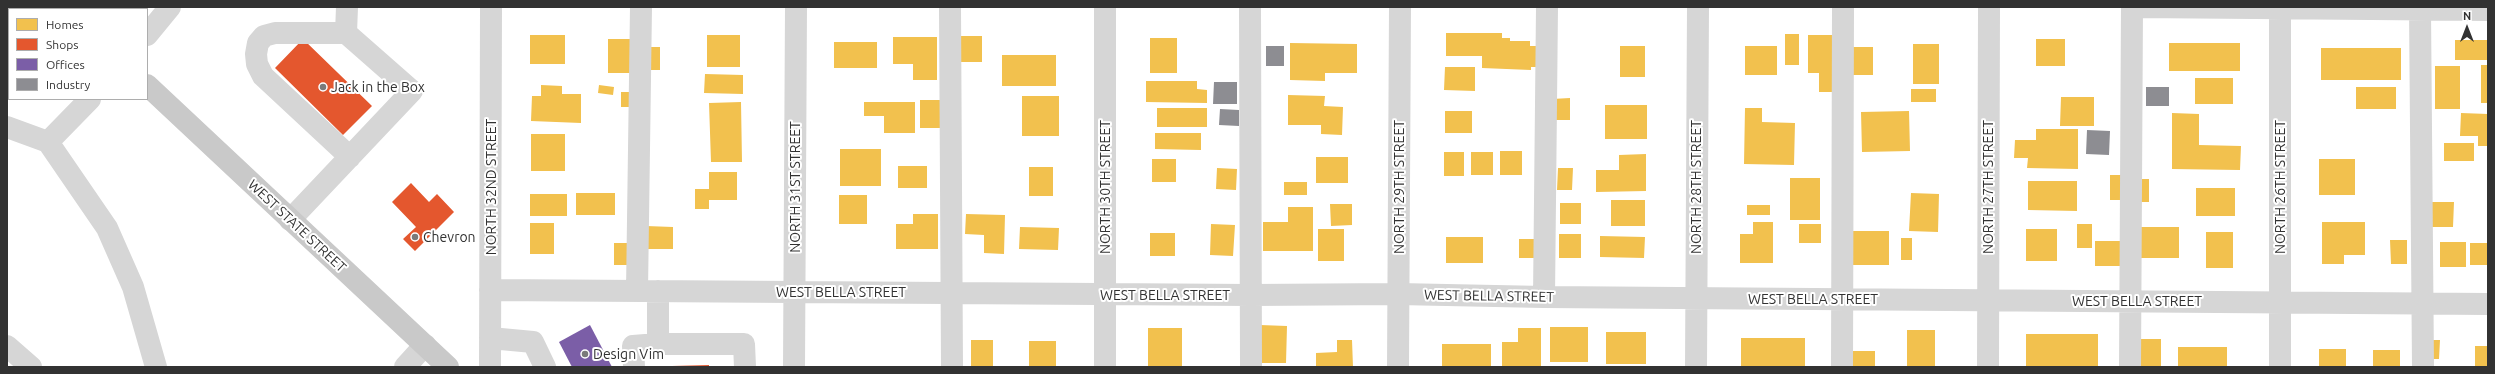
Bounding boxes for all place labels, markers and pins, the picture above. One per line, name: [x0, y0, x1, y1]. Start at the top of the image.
place label: Jack in the Box: [331, 79, 425, 95]
marker: Jack in the Box: [318, 82, 328, 92]
place label: Chevron: [423, 229, 476, 245]
marker: Chevron: [410, 232, 420, 242]
place label: Design Vim: [593, 346, 664, 362]
marker: Design Vim: [580, 349, 590, 359]

